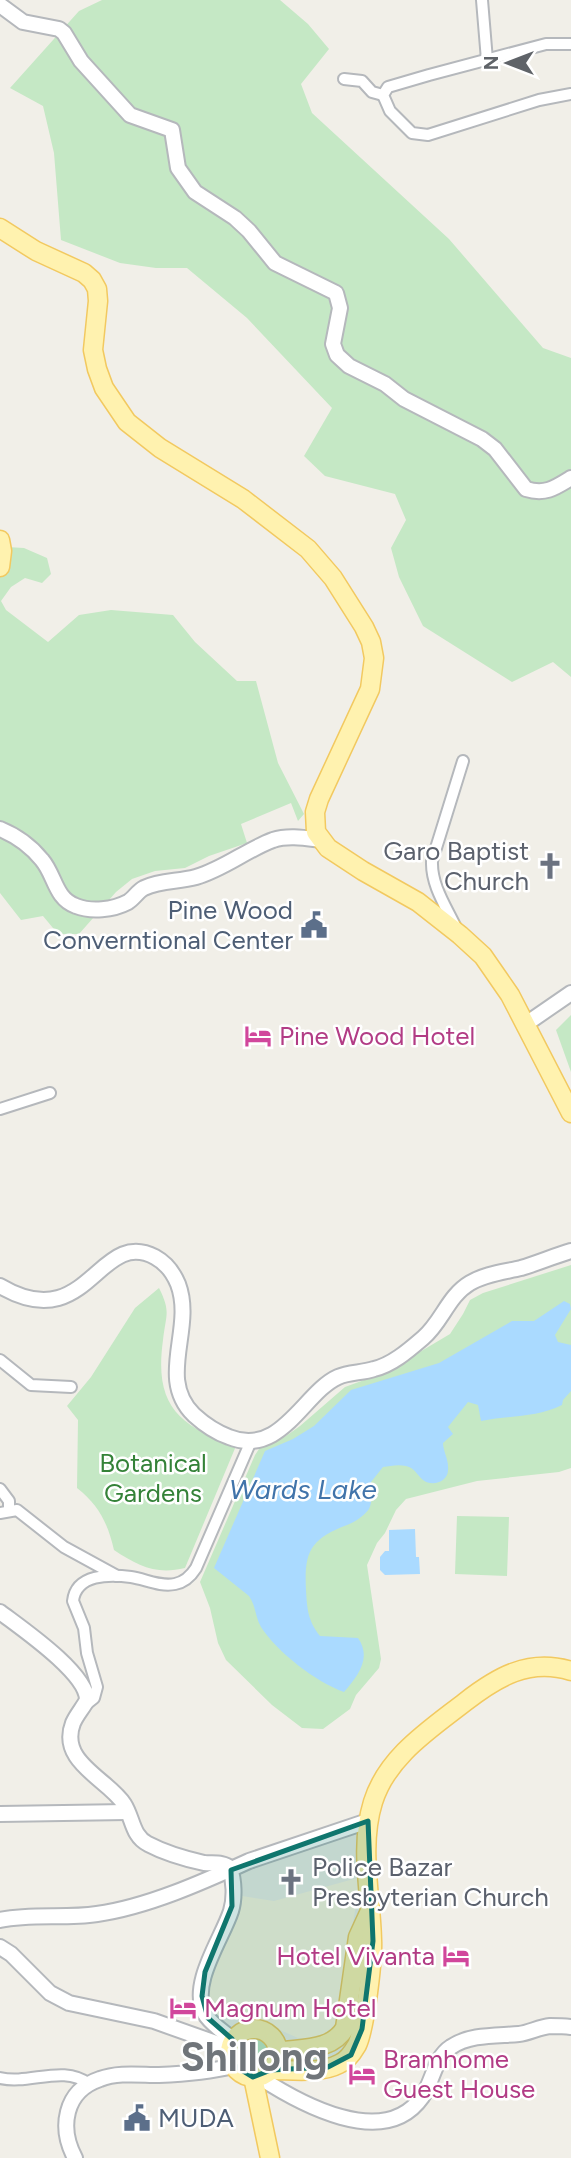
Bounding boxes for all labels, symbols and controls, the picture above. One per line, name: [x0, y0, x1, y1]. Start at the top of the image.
north arrow: [473, 28, 543, 98]
text: N: [480, 56, 503, 70]
place label: Garo Baptist Church: [383, 835, 529, 897]
church icon: Garo Baptist Church: [535, 851, 565, 881]
place label: Pine Wood Converntional Center: [43, 894, 293, 956]
public building icon: Pine Wood Converntional Center: [299, 910, 329, 940]
place label: Pine Wood Hotel: [279, 1020, 475, 1052]
hotel icon: Pine Wood Hotel: [243, 1021, 273, 1051]
park label: Botanical Gardens: [99, 1447, 207, 1509]
water label: Wards Lake: [229, 1472, 377, 1506]
place label: Police Bazar Presbyterian Church: [312, 1851, 549, 1913]
church icon: Police Bazar Presbyterian Church: [276, 1867, 306, 1897]
place label: Hotel Vivanta: [276, 1940, 435, 1972]
hotel icon: Hotel Vivanta: [441, 1941, 471, 1971]
place label: Magnum Hotel: [204, 1992, 376, 2024]
hotel icon: Magnum Hotel: [168, 1993, 198, 2023]
district label: Shillong: [180, 2033, 328, 2081]
place label: Bramhome Guest House: [383, 2043, 535, 2105]
hotel icon: Bramhome Guest House: [347, 2059, 377, 2089]
place label: MUDA: [158, 2102, 234, 2134]
public building icon: MUDA: [122, 2103, 152, 2133]

